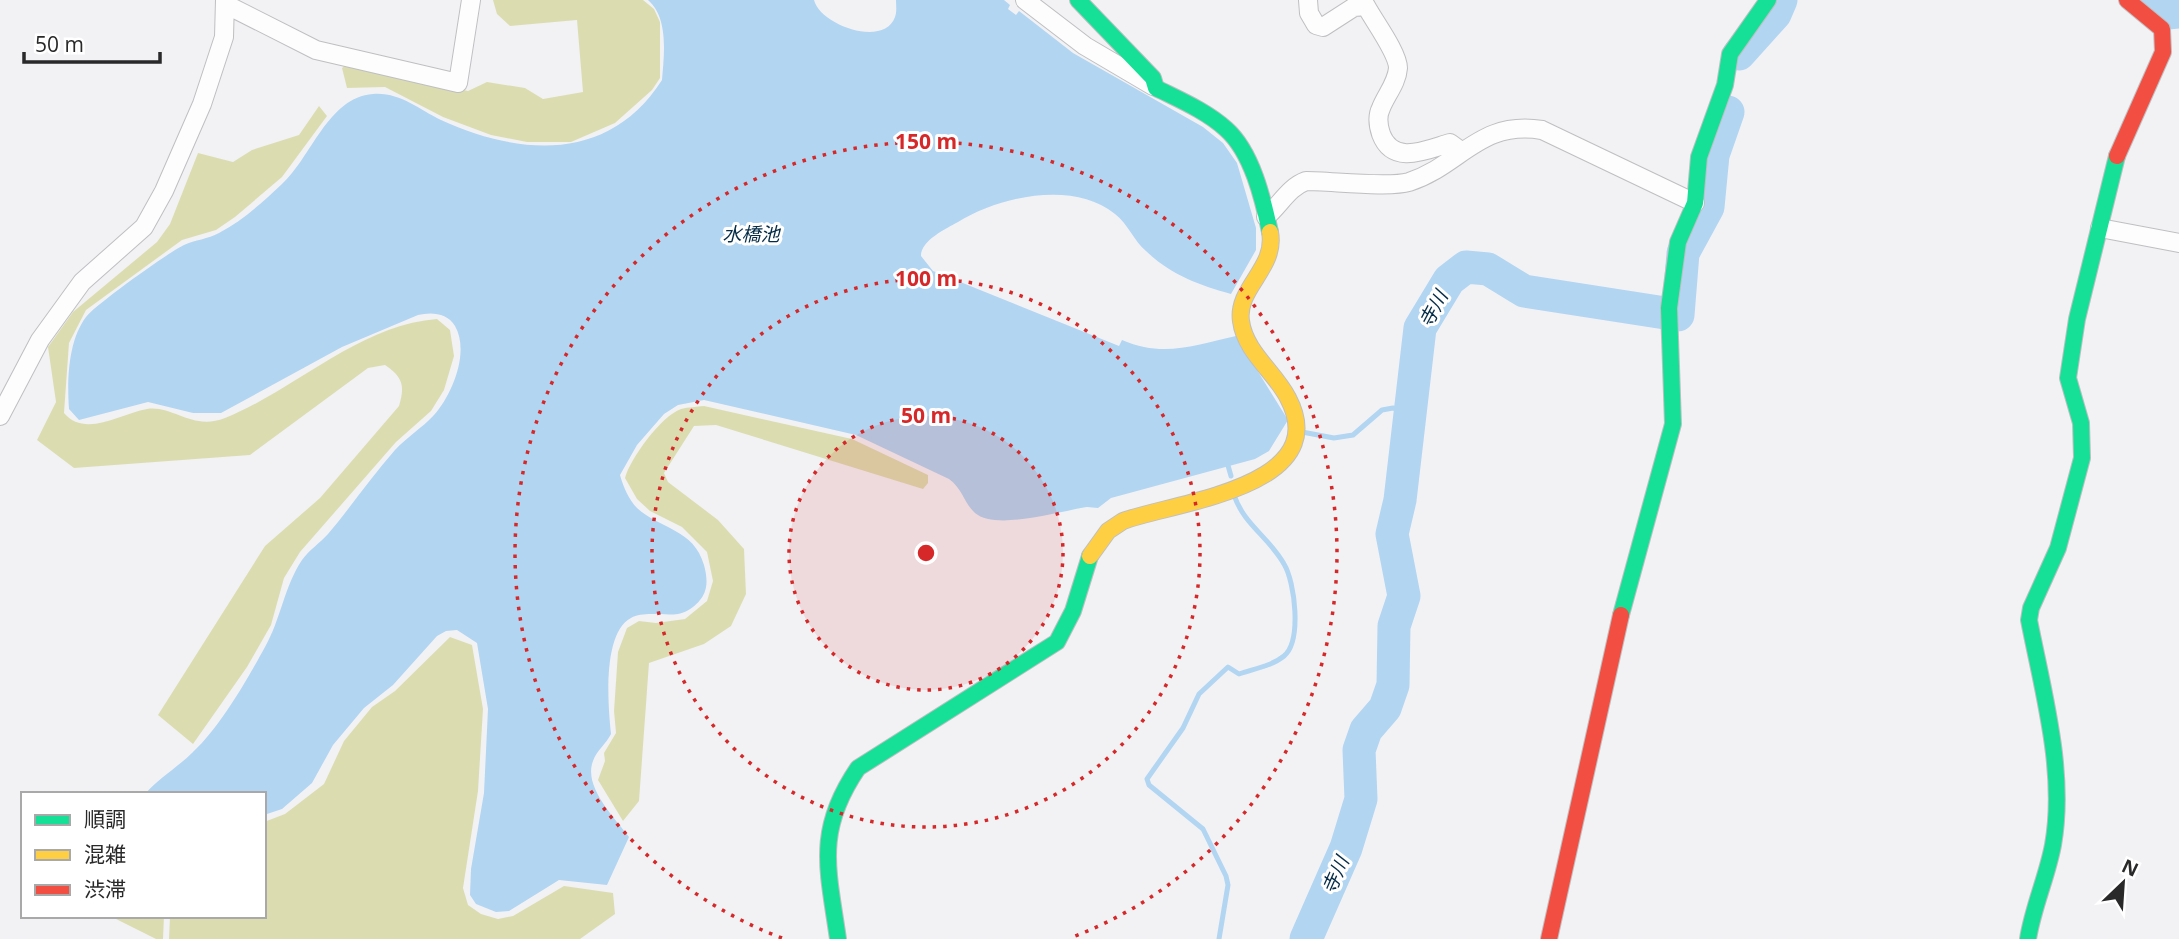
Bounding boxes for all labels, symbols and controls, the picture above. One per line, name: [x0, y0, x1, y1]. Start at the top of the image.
scale bar: [24, 21, 161, 65]
text: 50 m: [35, 30, 84, 58]
text: 150 m: [895, 127, 957, 155]
water label: 水橋池: [722, 221, 781, 247]
text: 100 m: [895, 264, 957, 292]
water label: 寺川: [1413, 284, 1454, 332]
text: 50 m: [901, 401, 951, 429]
centre of rings: [914, 541, 938, 565]
legend: [21, 792, 266, 918]
text: 順調: [84, 805, 126, 833]
text: 混雑: [84, 840, 126, 868]
north arrow: [2088, 848, 2158, 918]
water label: 寺川: [1315, 851, 1355, 898]
text: N: [2118, 853, 2143, 883]
text: 渋滞: [84, 875, 126, 903]

